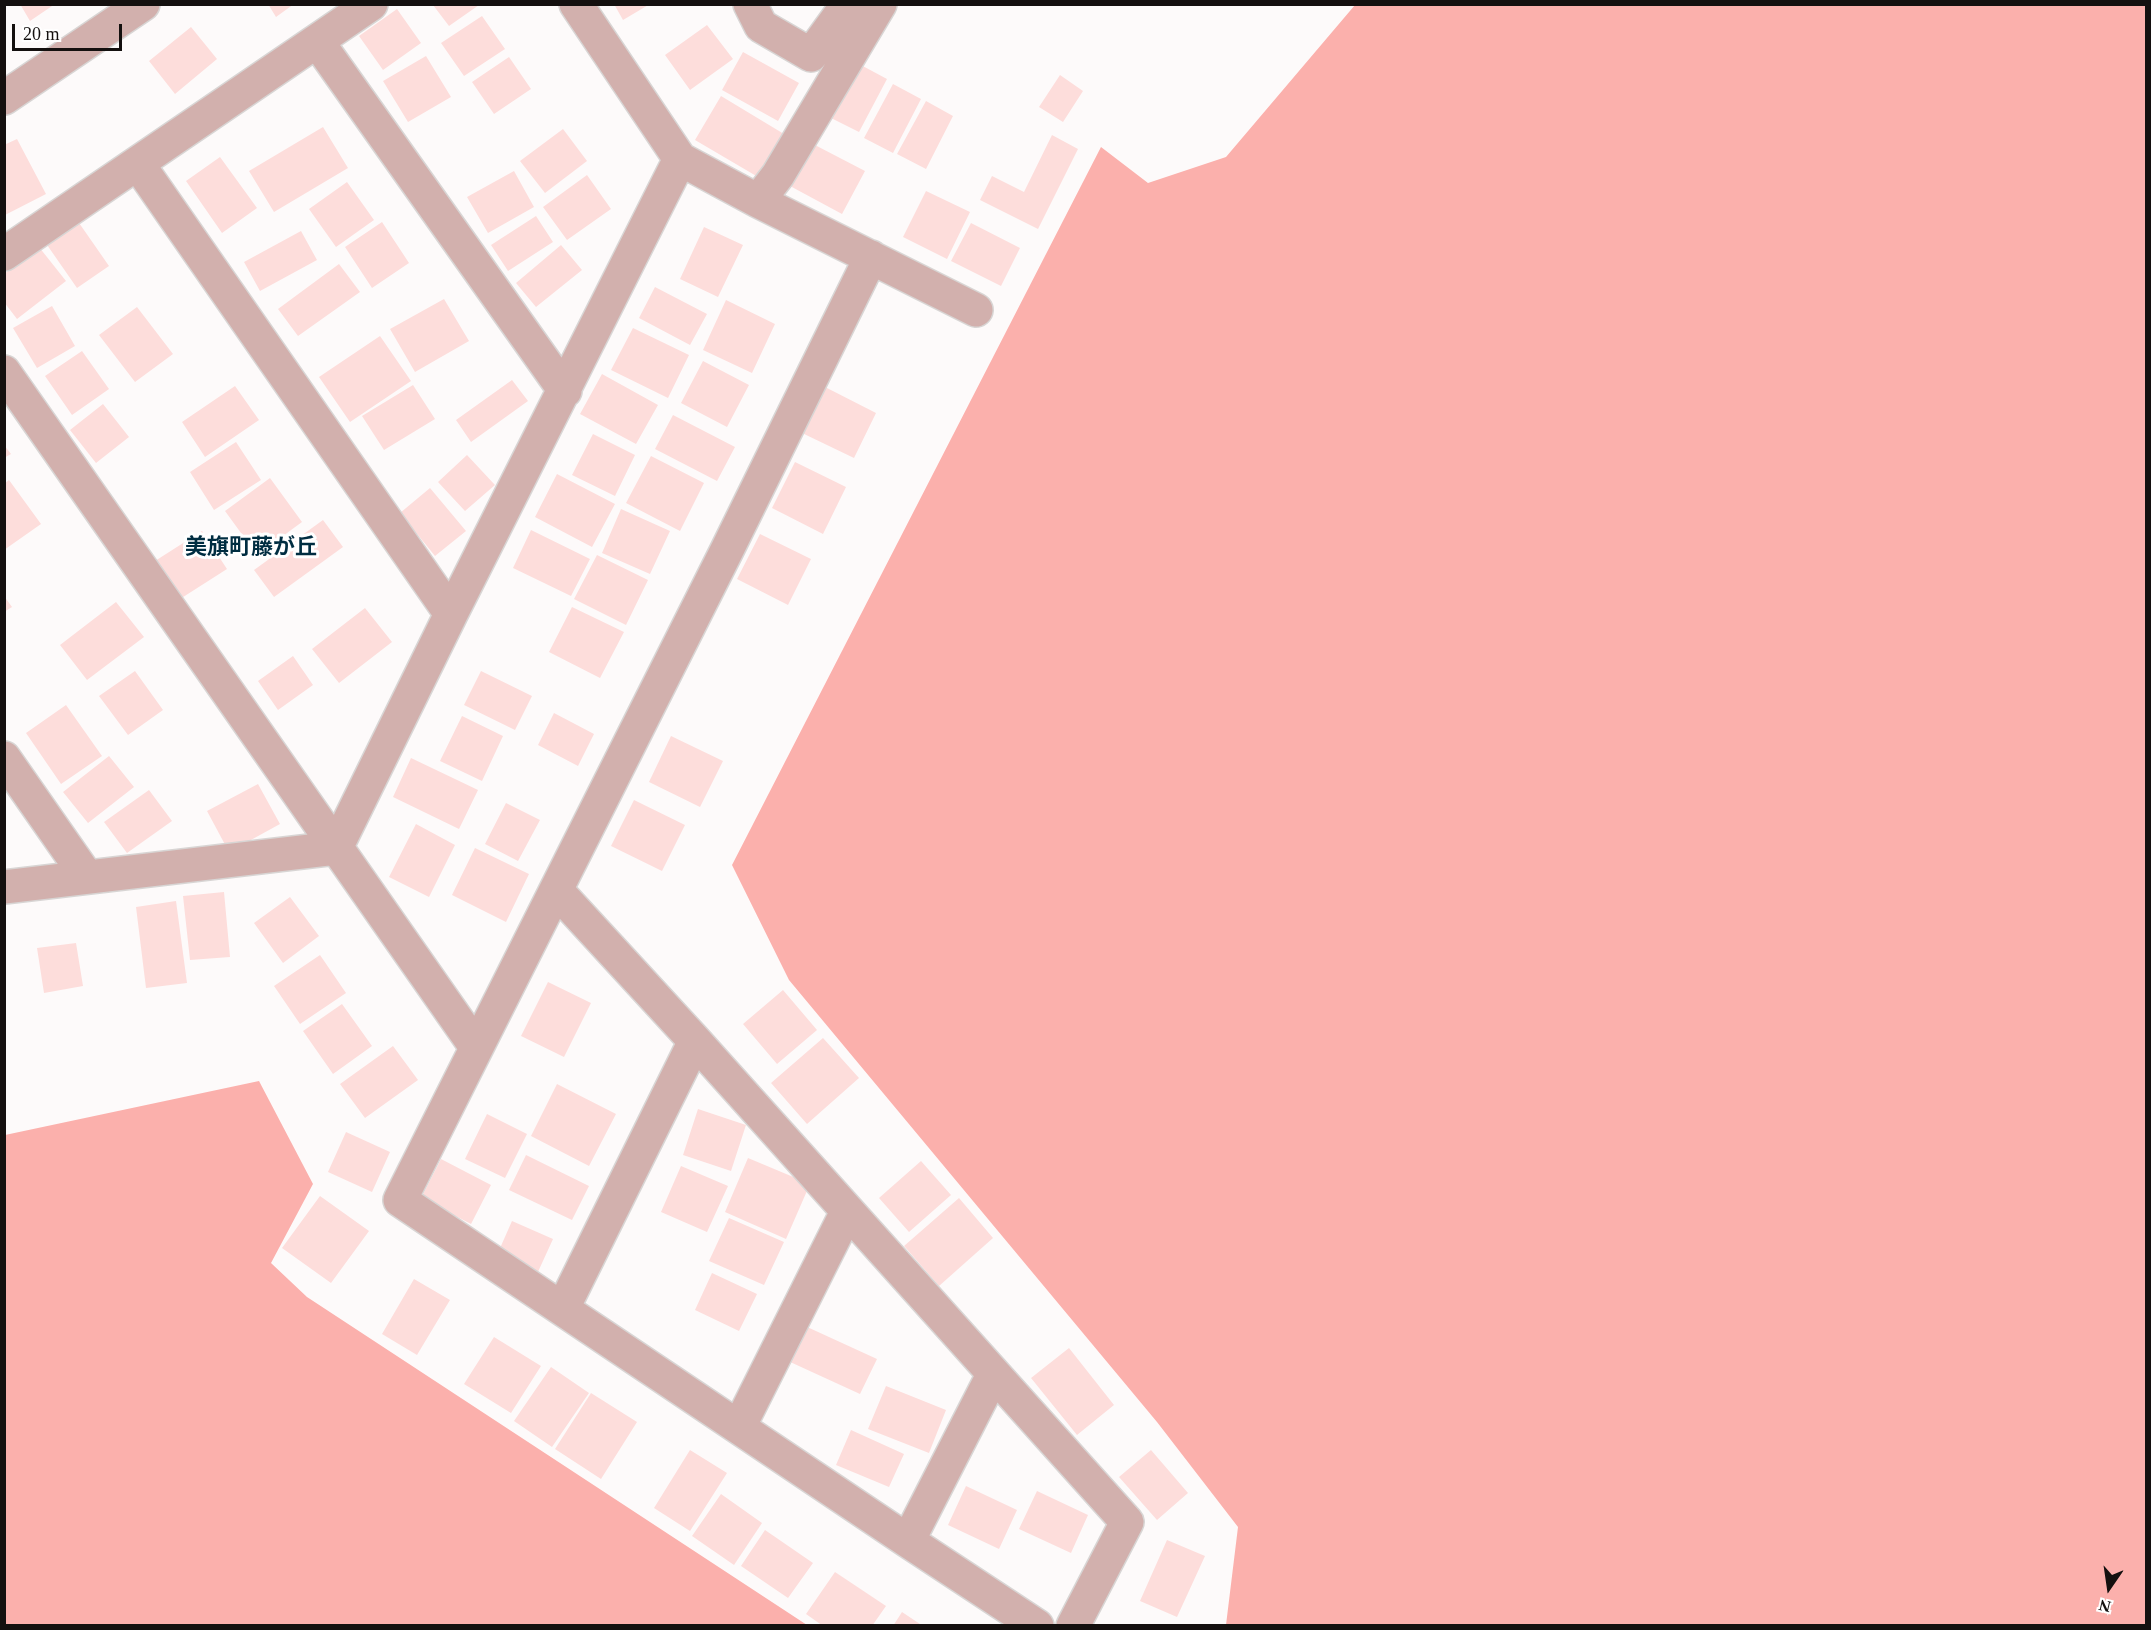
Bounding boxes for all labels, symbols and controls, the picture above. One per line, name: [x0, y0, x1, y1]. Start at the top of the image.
scale bar: [15, 12, 124, 50]
text: 20 m: [23, 24, 60, 44]
district label: 美旗町藤が丘: [185, 535, 317, 561]
north arrow: [2079, 1558, 2139, 1618]
text: N: [2097, 1596, 2112, 1616]

